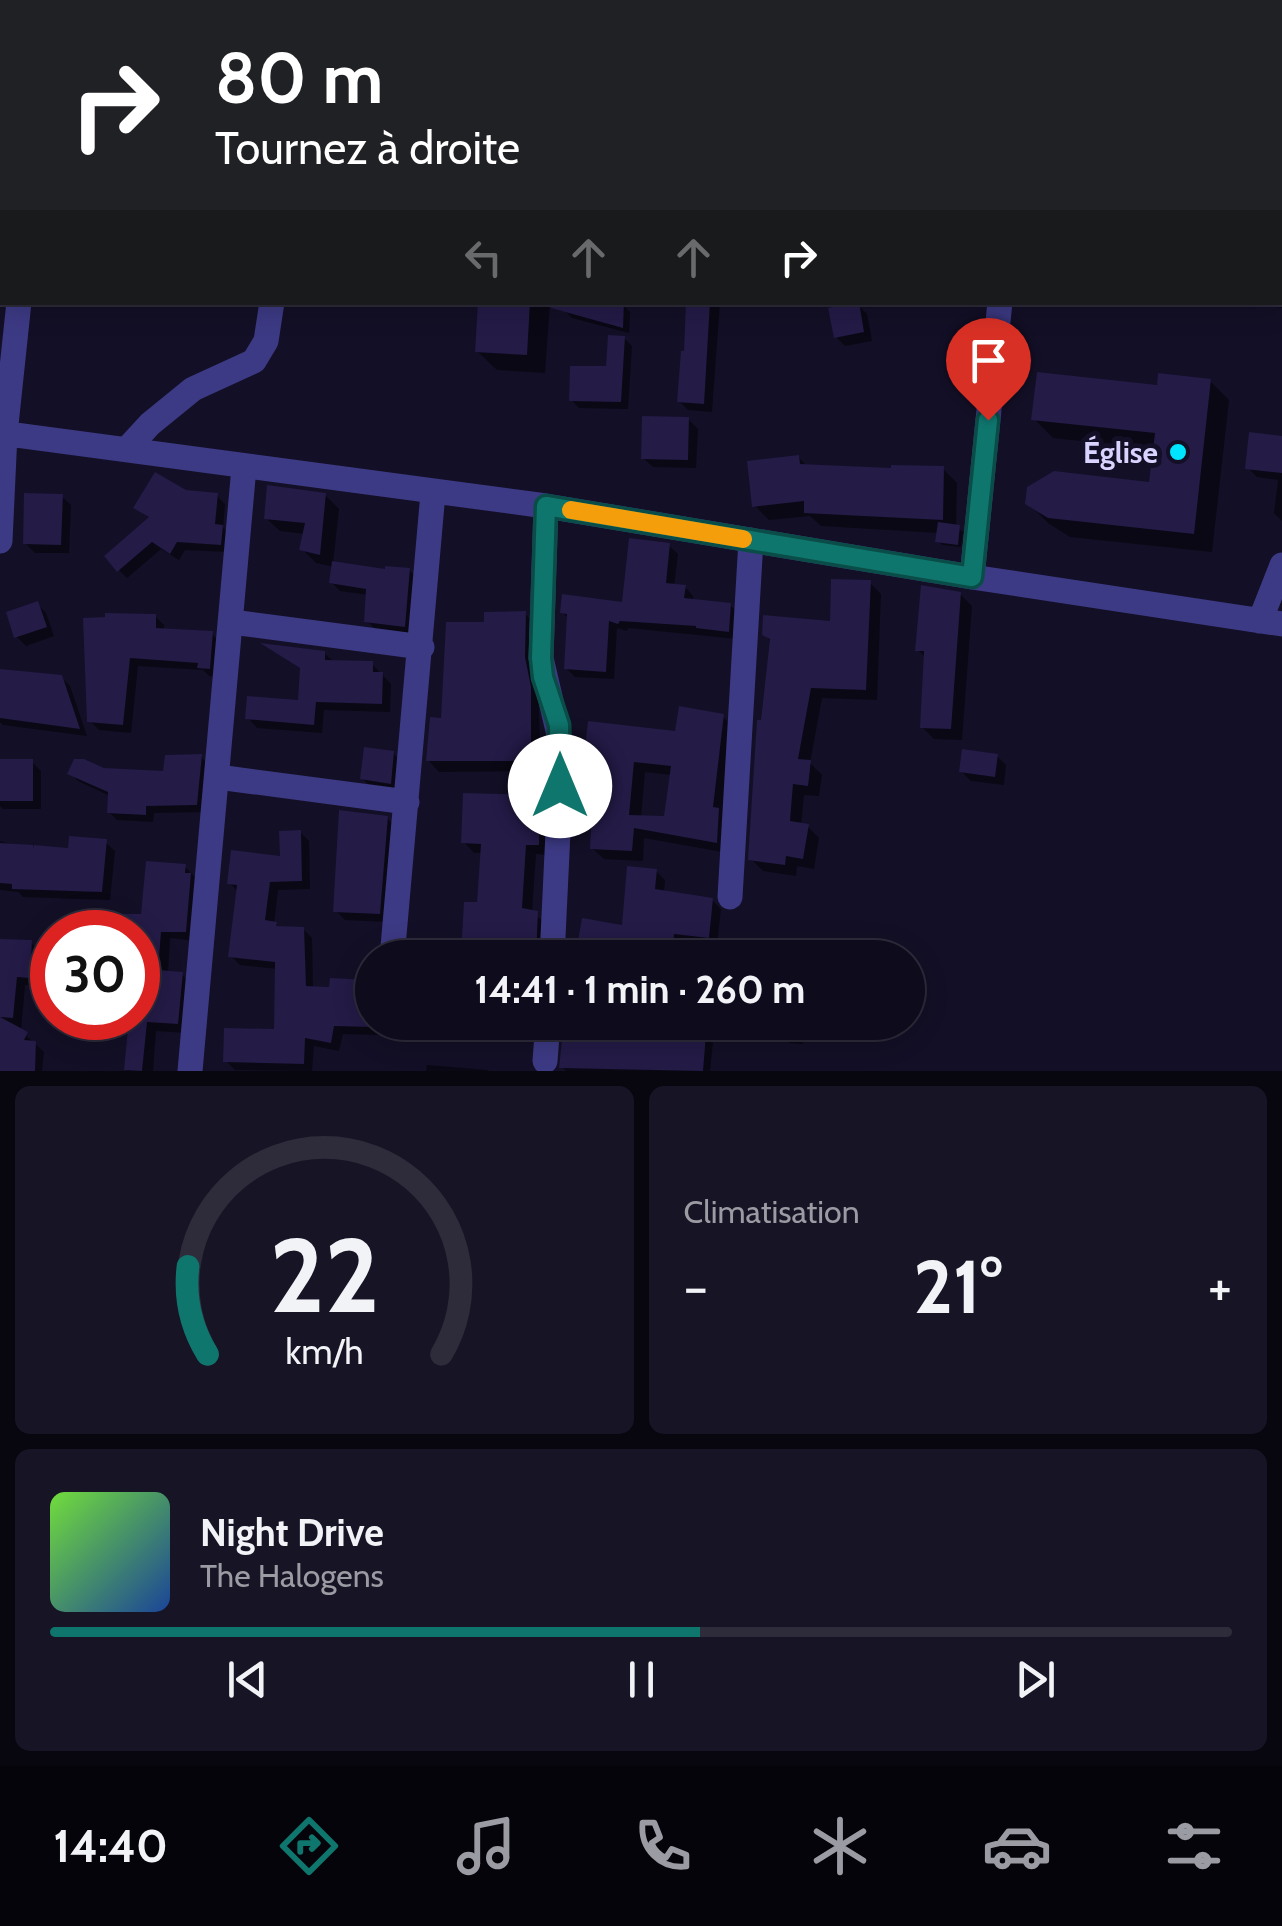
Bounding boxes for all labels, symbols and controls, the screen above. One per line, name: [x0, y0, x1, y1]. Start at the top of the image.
text: 80 m: [215, 35, 383, 121]
icon: right: [50, 40, 180, 170]
text: Tournez à droite: [215, 121, 520, 175]
icon: left: [456, 230, 511, 285]
icon: ahead: [561, 230, 616, 285]
icon: ahead: [666, 230, 721, 285]
icon: right: [771, 230, 826, 285]
pin: [946, 318, 1031, 421]
icon: arrive: [961, 333, 1016, 388]
place label: Église: [1083, 434, 1158, 471]
marker: Église: [1167, 441, 1189, 463]
position arrow: [508, 734, 612, 838]
speed limit sign: 30: [30, 910, 160, 1040]
text: 14:41 · 1 min · 260 m: [475, 966, 805, 1013]
text: Climatisation: [684, 1192, 860, 1231]
text: 22: [269, 1212, 379, 1338]
text: 21°: [913, 1241, 1002, 1332]
text: −: [684, 1253, 708, 1320]
text: +: [1208, 1253, 1232, 1320]
text: km/h: [285, 1330, 363, 1373]
text: Night Drive: [200, 1509, 384, 1556]
text: The Halogens: [200, 1556, 384, 1595]
icon: previous: [220, 1652, 275, 1707]
icon: pause: [614, 1652, 669, 1707]
icon: next: [1008, 1652, 1063, 1707]
icon: directions: [274, 1811, 344, 1881]
icon: music: [451, 1811, 521, 1881]
icon: phone: [628, 1811, 698, 1881]
icon: climate: [805, 1811, 875, 1881]
icon: car: [982, 1811, 1052, 1881]
icon: filters: [1159, 1811, 1229, 1881]
text: 14:40: [53, 1819, 168, 1873]

